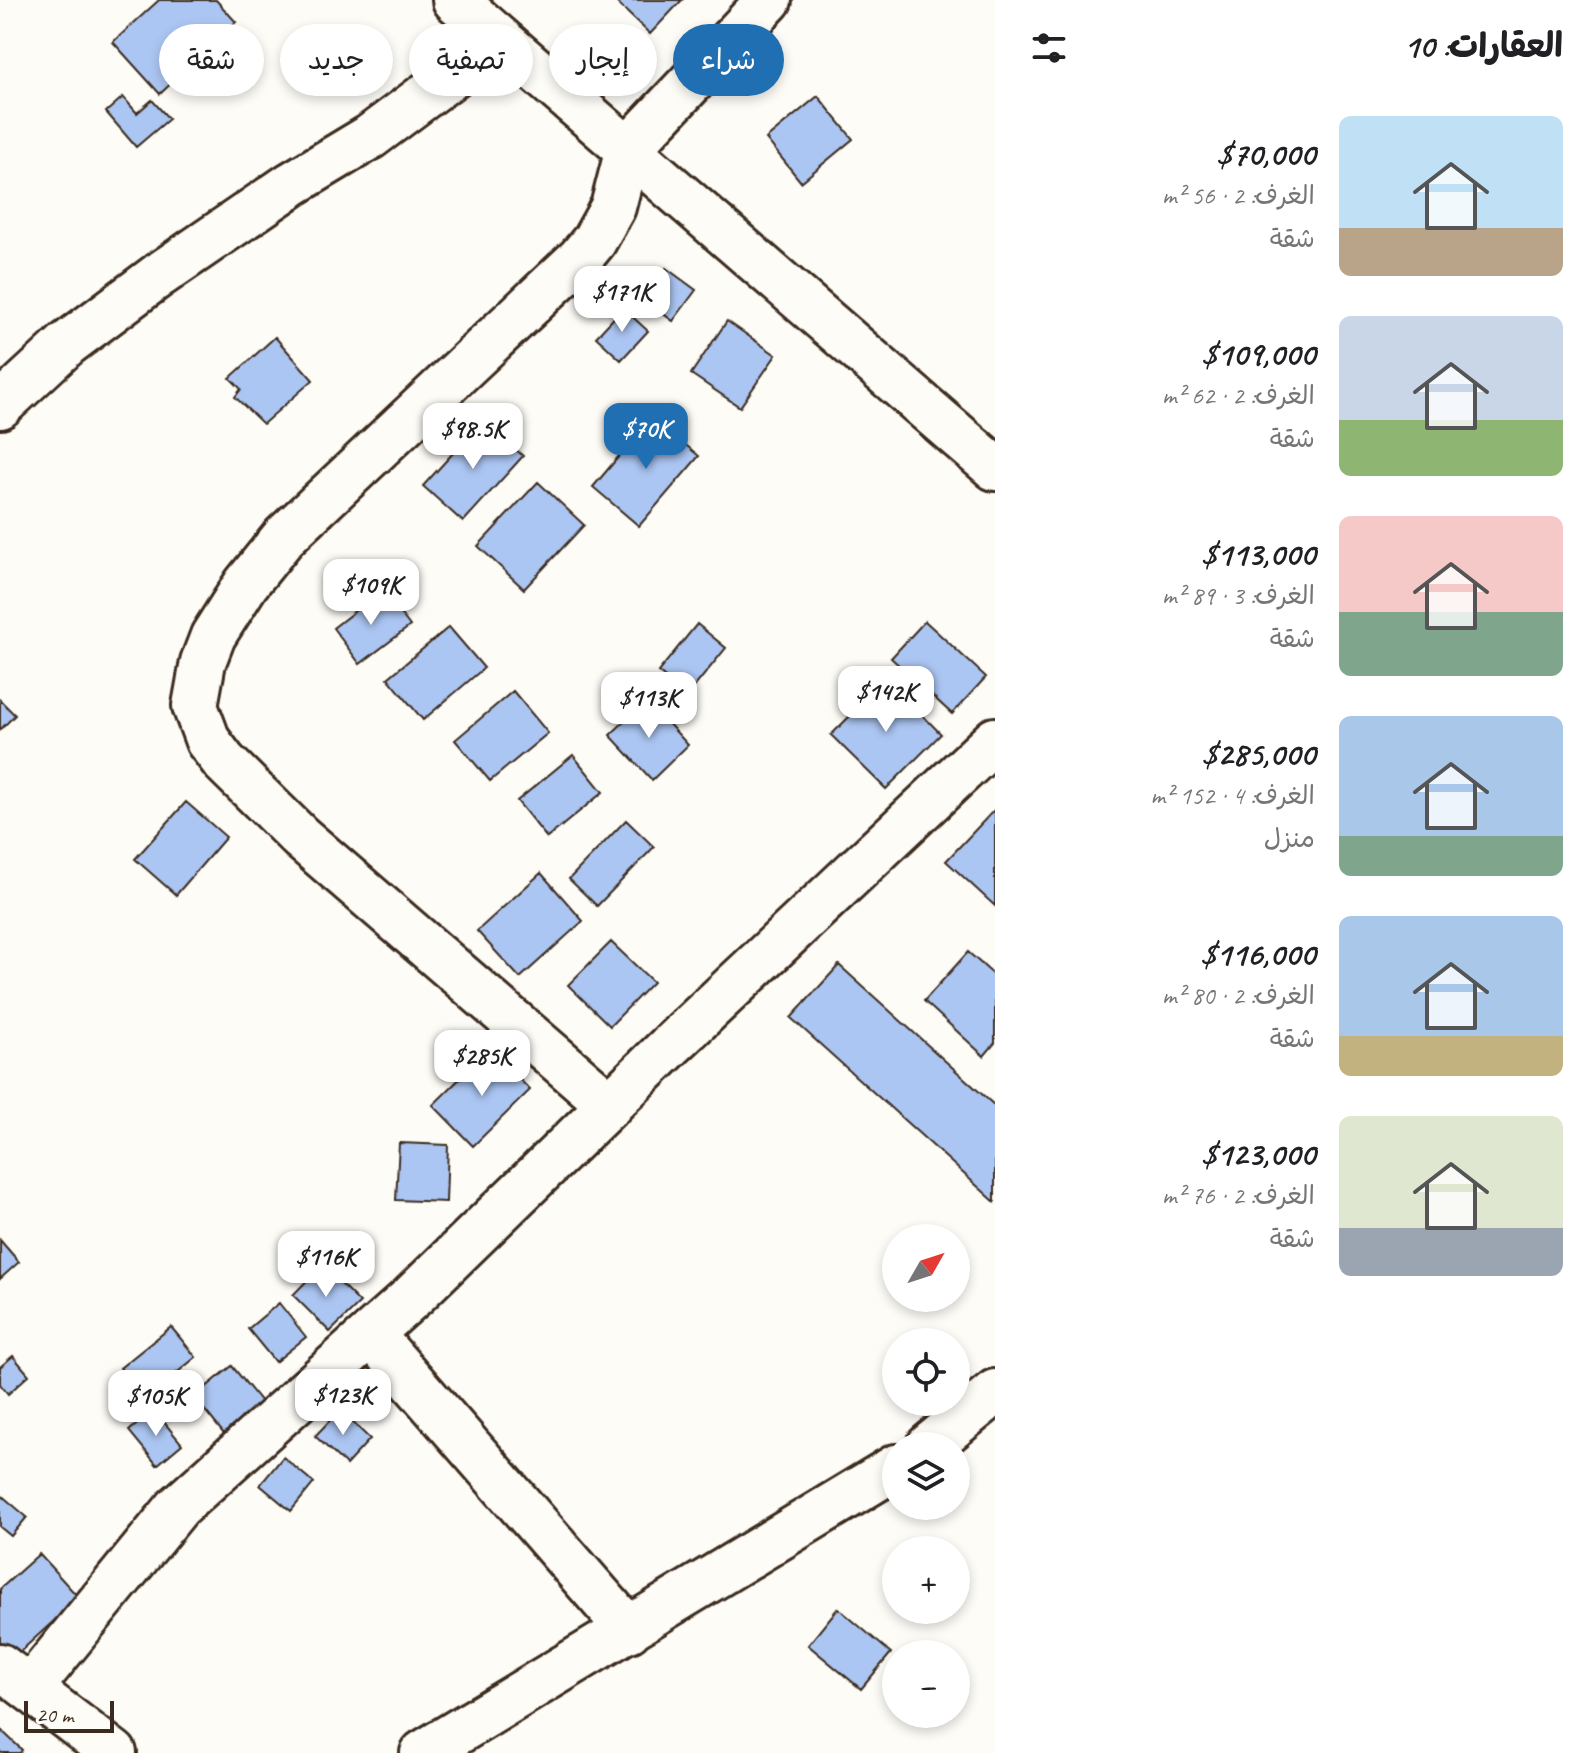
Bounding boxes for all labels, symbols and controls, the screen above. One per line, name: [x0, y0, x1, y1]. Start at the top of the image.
chip: شقة: [159, 24, 264, 96]
chip: جديد: [280, 24, 393, 96]
chip: تصفية: [409, 24, 533, 96]
chip: إيجار: [549, 24, 657, 96]
chip: شراء: [673, 24, 784, 96]
text: العقارات: 10: [1404, 24, 1563, 67]
icon: filters: [1027, 26, 1071, 70]
text: $70,000: [1217, 132, 1315, 175]
icon: home: [1403, 148, 1499, 244]
text: الغرف: 2 · 56 m²: [1162, 179, 1315, 212]
text: شقة: [1270, 222, 1315, 255]
pin: $171K: [566, 266, 678, 334]
text: $171K: [592, 275, 652, 308]
text: $109,000: [1202, 332, 1315, 375]
icon: home: [1403, 348, 1499, 444]
text: الغرف: 2 · 62 m²: [1162, 379, 1315, 412]
pin: $98.5K: [408, 403, 538, 471]
pin: $70K: [599, 403, 693, 471]
text: $98.5K: [441, 412, 505, 445]
text: $70K: [622, 412, 670, 445]
text: شقة: [1270, 422, 1315, 455]
text: $113,000: [1201, 532, 1315, 575]
icon: home: [1403, 548, 1499, 644]
pin: $109K: [315, 559, 427, 627]
text: $109K: [341, 568, 401, 601]
text: الغرف: 3 · 89 m²: [1162, 579, 1315, 612]
text: شقة: [1270, 622, 1315, 655]
pin: $142K: [830, 666, 942, 734]
pin: $113K: [593, 672, 705, 740]
text: $142K: [856, 675, 916, 708]
text: $113K: [619, 681, 679, 714]
text: $285,000: [1202, 732, 1315, 775]
icon: home: [1403, 748, 1499, 844]
text: الغرف: 4 · 152 m²: [1150, 779, 1315, 812]
text: منزل: [1264, 822, 1315, 855]
text: $116,000: [1200, 932, 1315, 975]
icon: home: [1403, 948, 1499, 1044]
text: الغرف: 2 · 80 m²: [1162, 979, 1315, 1012]
text: شقة: [1270, 1022, 1315, 1055]
pin: $285K: [426, 1030, 538, 1098]
text: $285K: [452, 1039, 512, 1072]
text: $123,000: [1201, 1132, 1315, 1175]
icon: home: [1403, 1148, 1499, 1244]
text: الغرف: 2 · 76 m²: [1162, 1179, 1315, 1212]
text: شقة: [1270, 1222, 1315, 1255]
north arrow: [882, 1224, 970, 1312]
map controls: [882, 1224, 970, 1728]
pin: $116K: [270, 1231, 382, 1299]
text: $116K: [296, 1240, 356, 1273]
button: locate: [882, 1328, 970, 1416]
pin: $123K: [287, 1369, 399, 1437]
pin: $105K: [100, 1370, 212, 1438]
text: $123K: [313, 1378, 373, 1411]
text: $105K: [126, 1379, 186, 1412]
button: layers: [882, 1432, 970, 1520]
button: +: [882, 1536, 970, 1624]
button: −: [882, 1640, 970, 1728]
scale bar: [24, 1697, 114, 1733]
text: 20 m: [36, 1701, 73, 1729]

